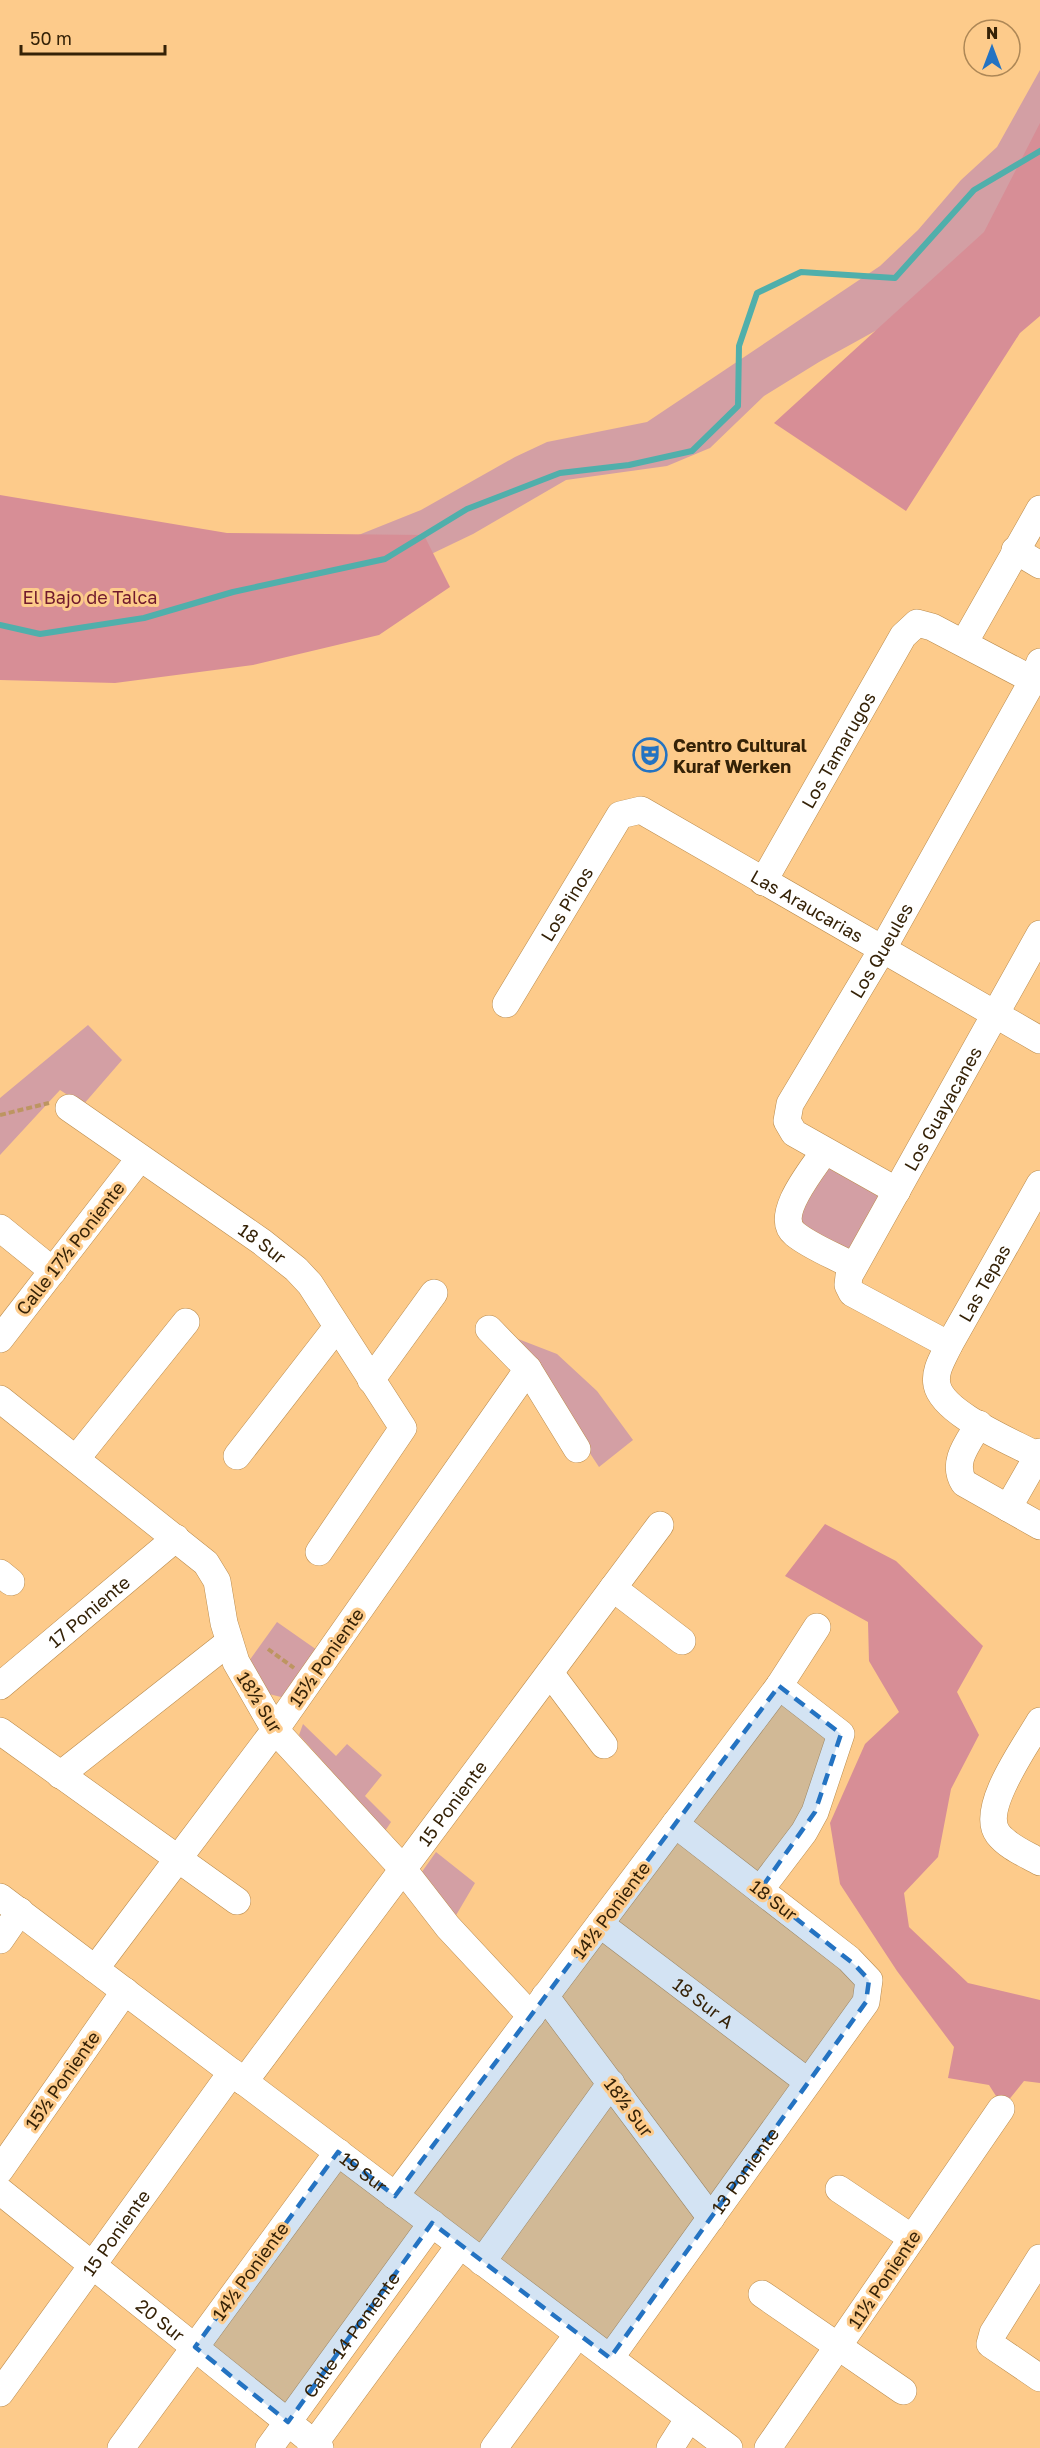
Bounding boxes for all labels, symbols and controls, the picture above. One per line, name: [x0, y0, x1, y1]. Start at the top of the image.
scale bar: [21, 18, 165, 56]
north arrow: [962, 18, 1022, 78]
text: N: [986, 23, 998, 43]
text: 50 m: [30, 27, 72, 49]
park label: El Bajo de Talca: [23, 586, 157, 608]
street label: Los Tamarugos: [796, 688, 880, 812]
place label: Centro Cultural Kuraf Werken: [673, 734, 807, 777]
theatre icon: Centro Cultural Kuraf Werken: [632, 737, 668, 773]
street label: Los Pinos: [536, 863, 597, 945]
street label: Las Araucarias: [747, 865, 867, 947]
street label: Los Queules: [845, 899, 917, 1002]
street label: Los Guayacanes: [899, 1042, 986, 1175]
street label: Calle 17½ Poniente: [11, 1177, 129, 1319]
street label: 18 Sur: [235, 1218, 291, 1268]
street label: Las Tepas: [953, 1240, 1015, 1326]
street label: 17 Poniente: [43, 1571, 134, 1652]
street label: 15½ Poniente: [284, 1604, 368, 1710]
street label: 18½ Sur: [233, 1667, 287, 1737]
street label: 15 Poniente: [413, 1756, 491, 1850]
street label: 14½ Poniente: [567, 1857, 655, 1963]
street label: 18 Sur: [746, 1875, 802, 1925]
street label: 18 Sur A: [669, 1973, 738, 2033]
street label: 15½ Poniente: [20, 2027, 104, 2133]
street label: 18½ Sur: [600, 2073, 658, 2141]
street label: 13 Poniente: [706, 2123, 783, 2218]
street label: 19 Sur: [336, 2147, 392, 2197]
street label: 15 Poniente: [77, 2185, 154, 2280]
street label: 14½ Poniente: [207, 2218, 293, 2324]
street label: 11½ Poniente: [843, 2226, 925, 2332]
street label: Calle 14 Poniente: [298, 2267, 404, 2402]
street label: 20 Sur: [132, 2294, 189, 2346]

